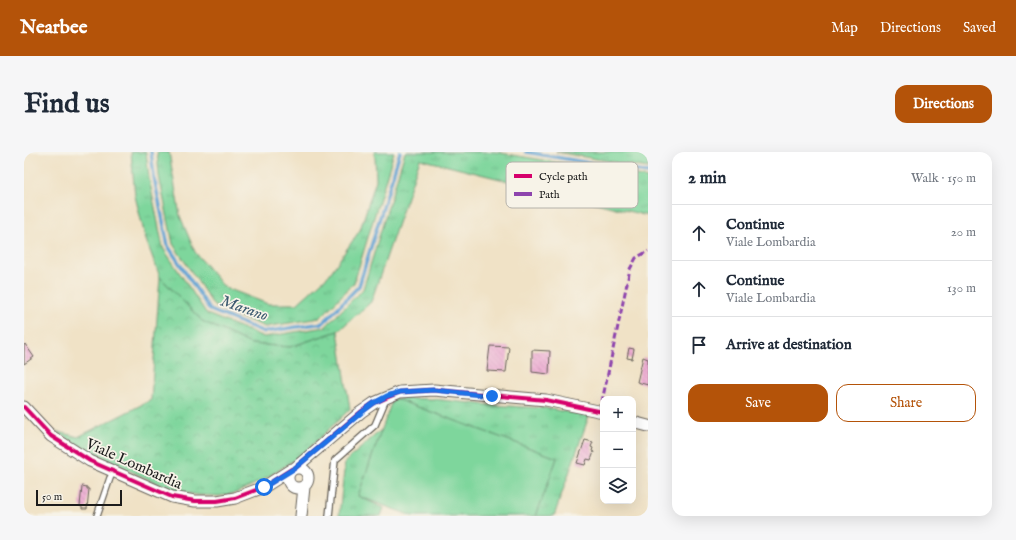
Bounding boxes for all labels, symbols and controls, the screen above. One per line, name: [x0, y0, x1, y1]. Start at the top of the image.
text: Nearbee: [20, 16, 87, 40]
text: Map: [831, 19, 858, 37]
text: Directions: [880, 19, 941, 37]
text: Saved: [963, 19, 996, 37]
button: Directions: [895, 85, 992, 123]
text: Find us: [24, 87, 110, 122]
legend: [506, 162, 638, 208]
text: 2 min: [688, 168, 726, 189]
text: Cycle path: [539, 170, 588, 184]
text: Walk · 150 m: [911, 170, 976, 187]
text: Path: [539, 188, 560, 202]
text: Continue: [726, 215, 784, 234]
icon: ahead: [688, 222, 710, 244]
text: 20 m: [951, 224, 976, 241]
text: Viale Lombardia: [726, 234, 816, 251]
text: Continue: [726, 271, 784, 290]
icon: ahead: [688, 278, 710, 300]
text: 130 m: [947, 280, 976, 297]
text: Viale Lombardia: [726, 290, 816, 307]
water label: Marano: [218, 292, 271, 326]
icon: arrive: [688, 334, 710, 356]
text: Arrive at destination: [726, 335, 852, 354]
button: Save: [688, 384, 828, 422]
button: Share: [836, 384, 976, 422]
route end: [483, 387, 501, 405]
map controls: [600, 396, 636, 504]
button: +: [600, 396, 636, 432]
button: −: [600, 432, 636, 468]
street label: Viale Lombardia: [82, 434, 186, 494]
button: layers: [600, 468, 636, 504]
route start: [255, 478, 273, 496]
scale bar: [36, 488, 122, 507]
text: 50 m: [42, 490, 62, 504]

